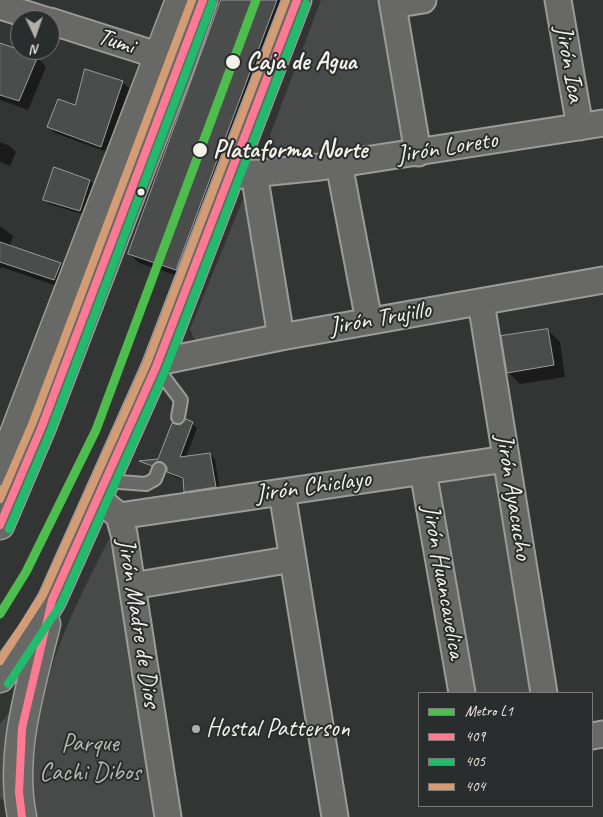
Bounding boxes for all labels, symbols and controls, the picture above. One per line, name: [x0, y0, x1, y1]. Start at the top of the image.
north arrow: [10, 10, 60, 60]
street label: Tumi: [94, 22, 138, 62]
street label: Jirón Ica: [548, 23, 590, 105]
text: N: [31, 41, 41, 58]
place label: Caja de Agua: [246, 47, 357, 77]
marker: Caja de Agua: [224, 53, 242, 71]
street label: Jirón Loreto: [395, 125, 499, 171]
place label: Plataforma Norte: [213, 135, 367, 165]
marker: Plataforma Norte: [191, 141, 209, 159]
unlabelled marker: [136, 187, 146, 197]
street label: Jirón Trujillo: [327, 295, 433, 343]
street label: Jirón Ayacucho: [488, 432, 538, 562]
street label: Jirón Chiclayo: [253, 464, 373, 510]
street label: Jirón Huancavelica: [415, 503, 471, 661]
street label: Jirón Madre de Dios: [110, 536, 166, 710]
legend: [418, 692, 593, 807]
text: Metro L1: [465, 702, 513, 721]
place label: Hostal Patterson: [206, 714, 350, 744]
marker: Hostal Patterson: [190, 723, 202, 735]
text: 409: [465, 727, 485, 746]
park label: Parque Cachi Dibos: [39, 729, 141, 788]
text: 405: [465, 752, 485, 771]
text: 404: [465, 777, 485, 796]

